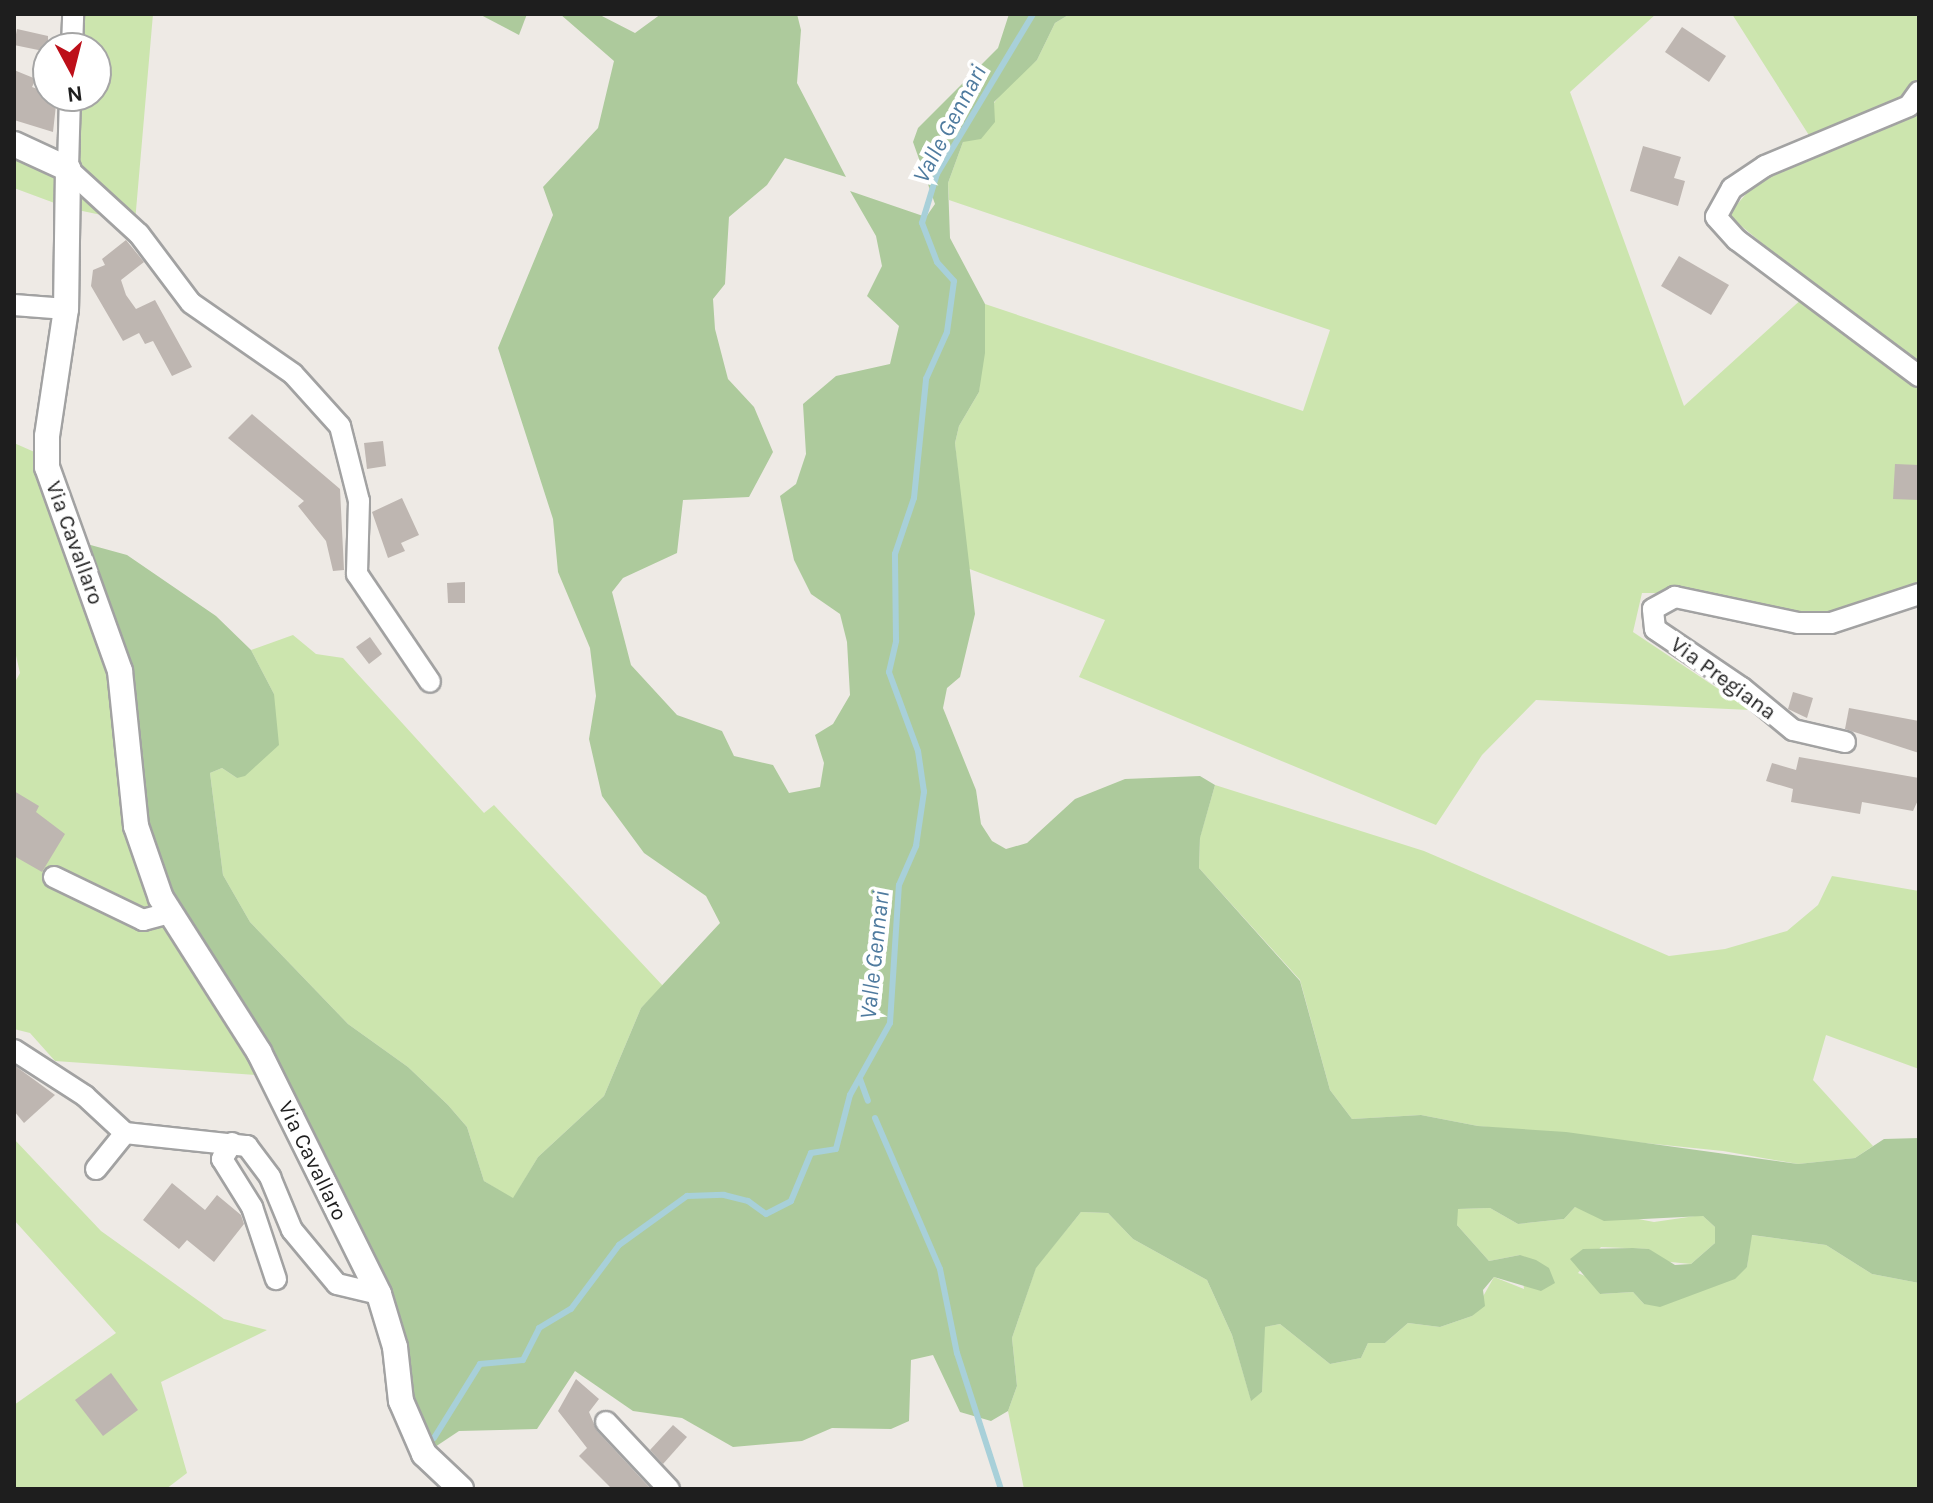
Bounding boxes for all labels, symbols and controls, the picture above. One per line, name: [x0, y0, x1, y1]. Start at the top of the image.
north arrow: [32, 32, 112, 112]
water label: Valle Gennari: [907, 60, 993, 188]
text: N: [65, 80, 84, 108]
street label: Via Cavallaro: [39, 478, 109, 608]
street label: Via Pregiana: [1665, 632, 1781, 726]
water label: Valle Gennari: [854, 889, 896, 1021]
street label: Via Cavallaro: [272, 1097, 352, 1225]

